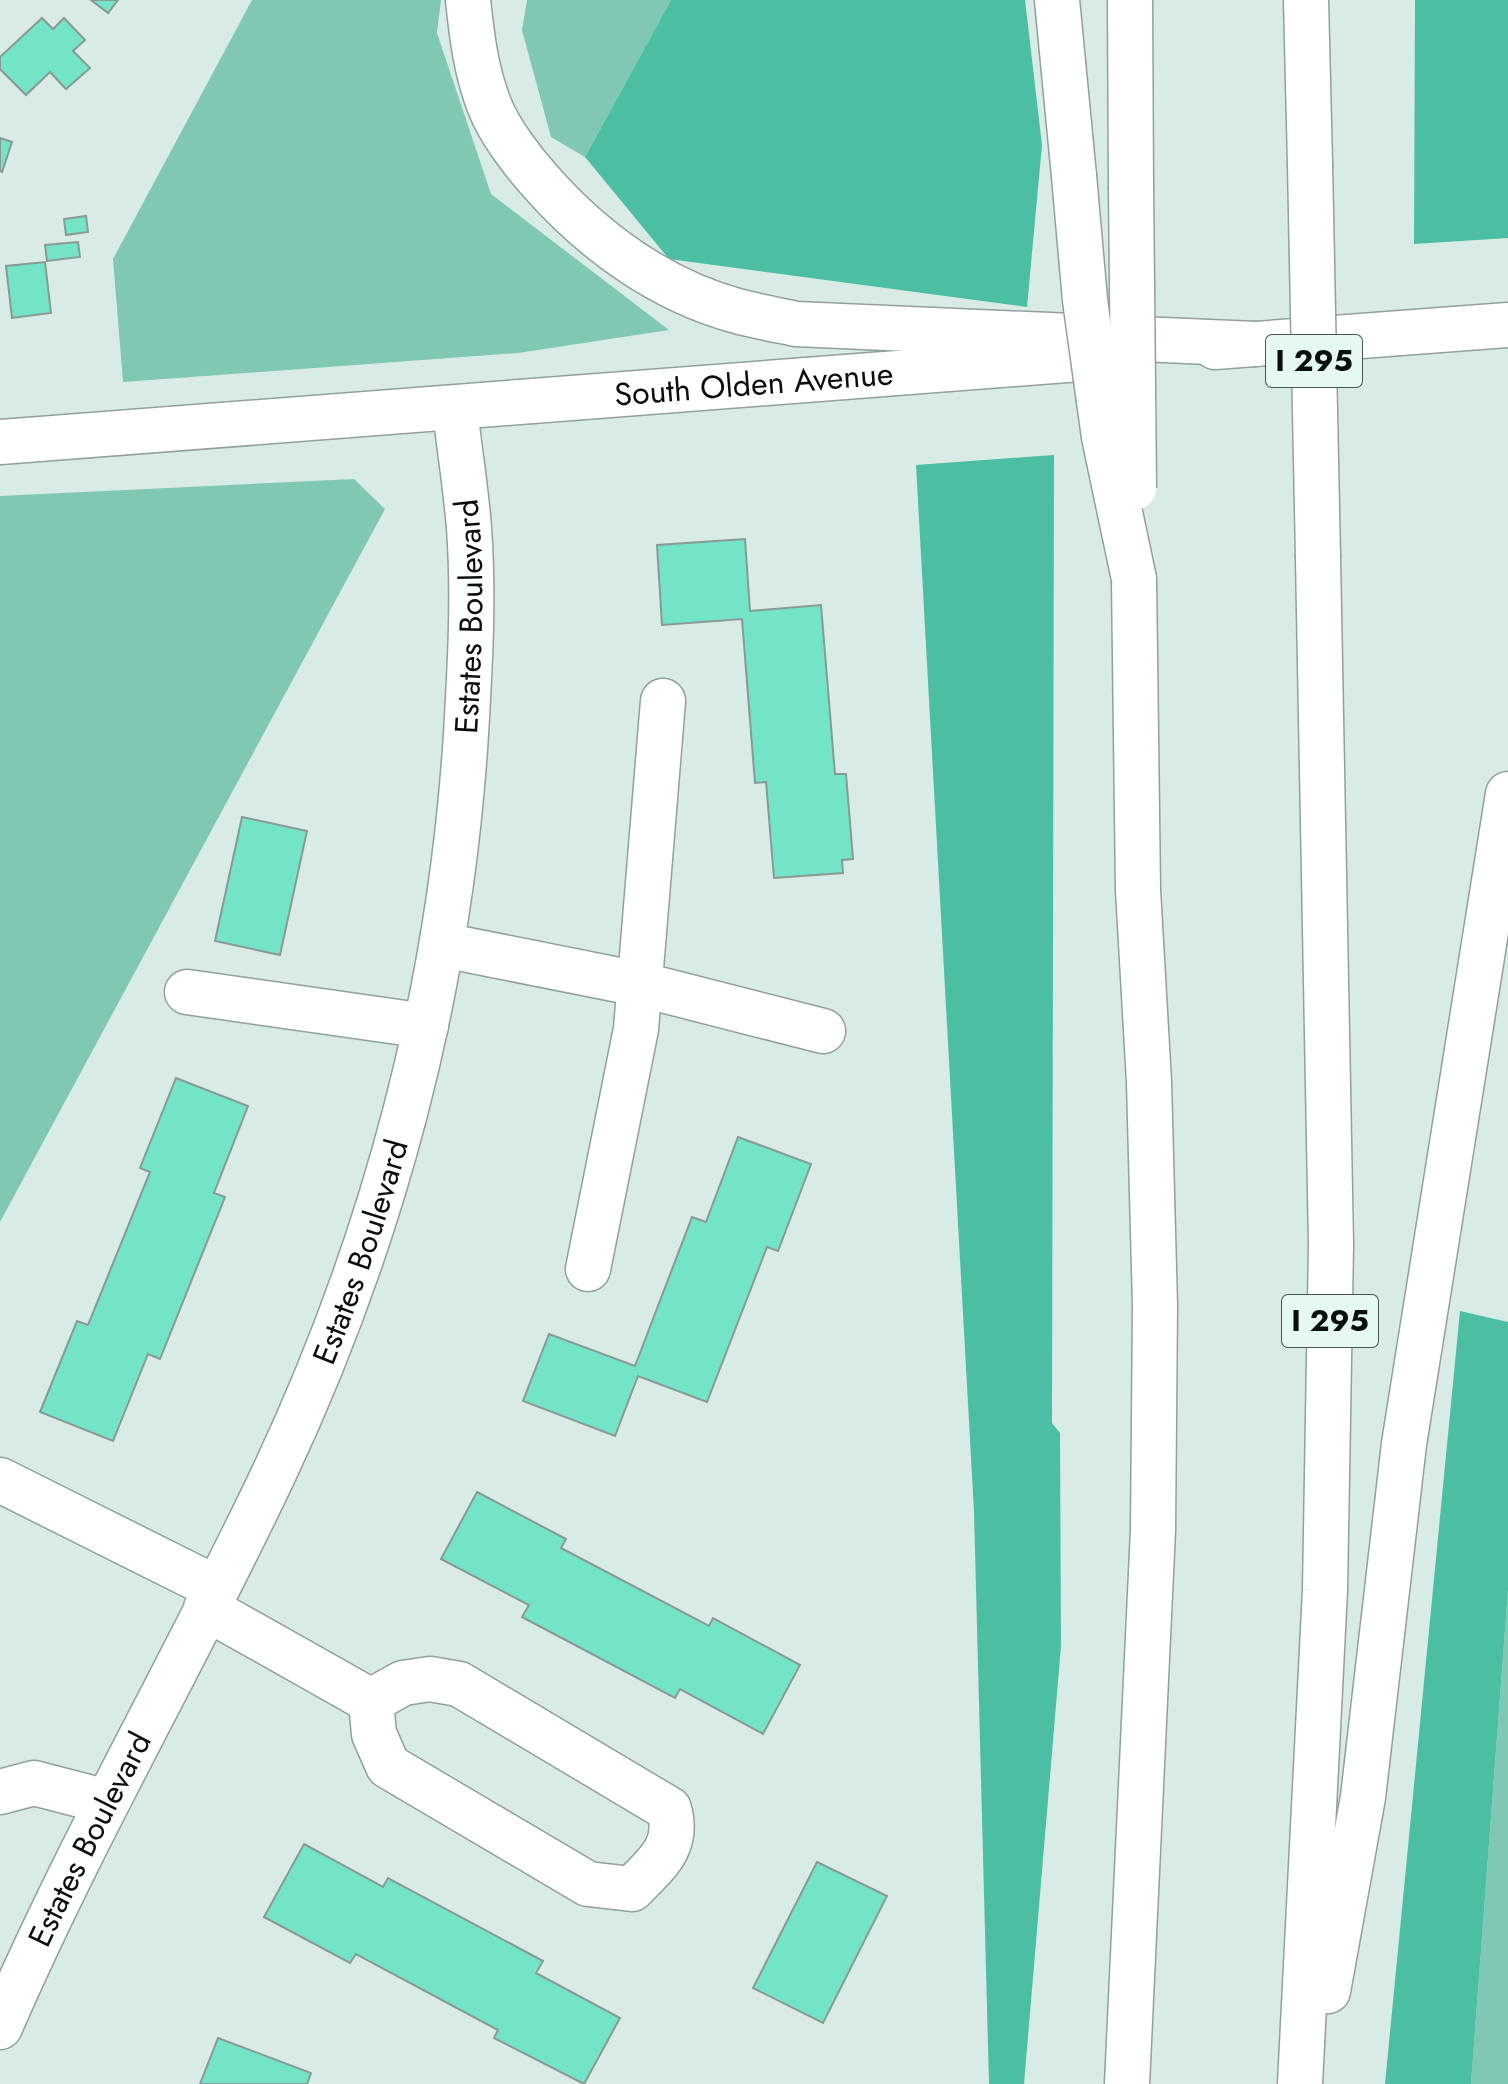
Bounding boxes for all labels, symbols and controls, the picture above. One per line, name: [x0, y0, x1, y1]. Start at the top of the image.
road number: I 295: [1266, 335, 1362, 387]
street label: South Olden Avenue: [613, 350, 895, 418]
street label: Estates Boulevard: [443, 497, 494, 735]
street label: Estates Boulevard: [301, 1134, 420, 1371]
road number: I 295: [1282, 1295, 1378, 1347]
street label: Estates Boulevard: [17, 1724, 163, 1954]

